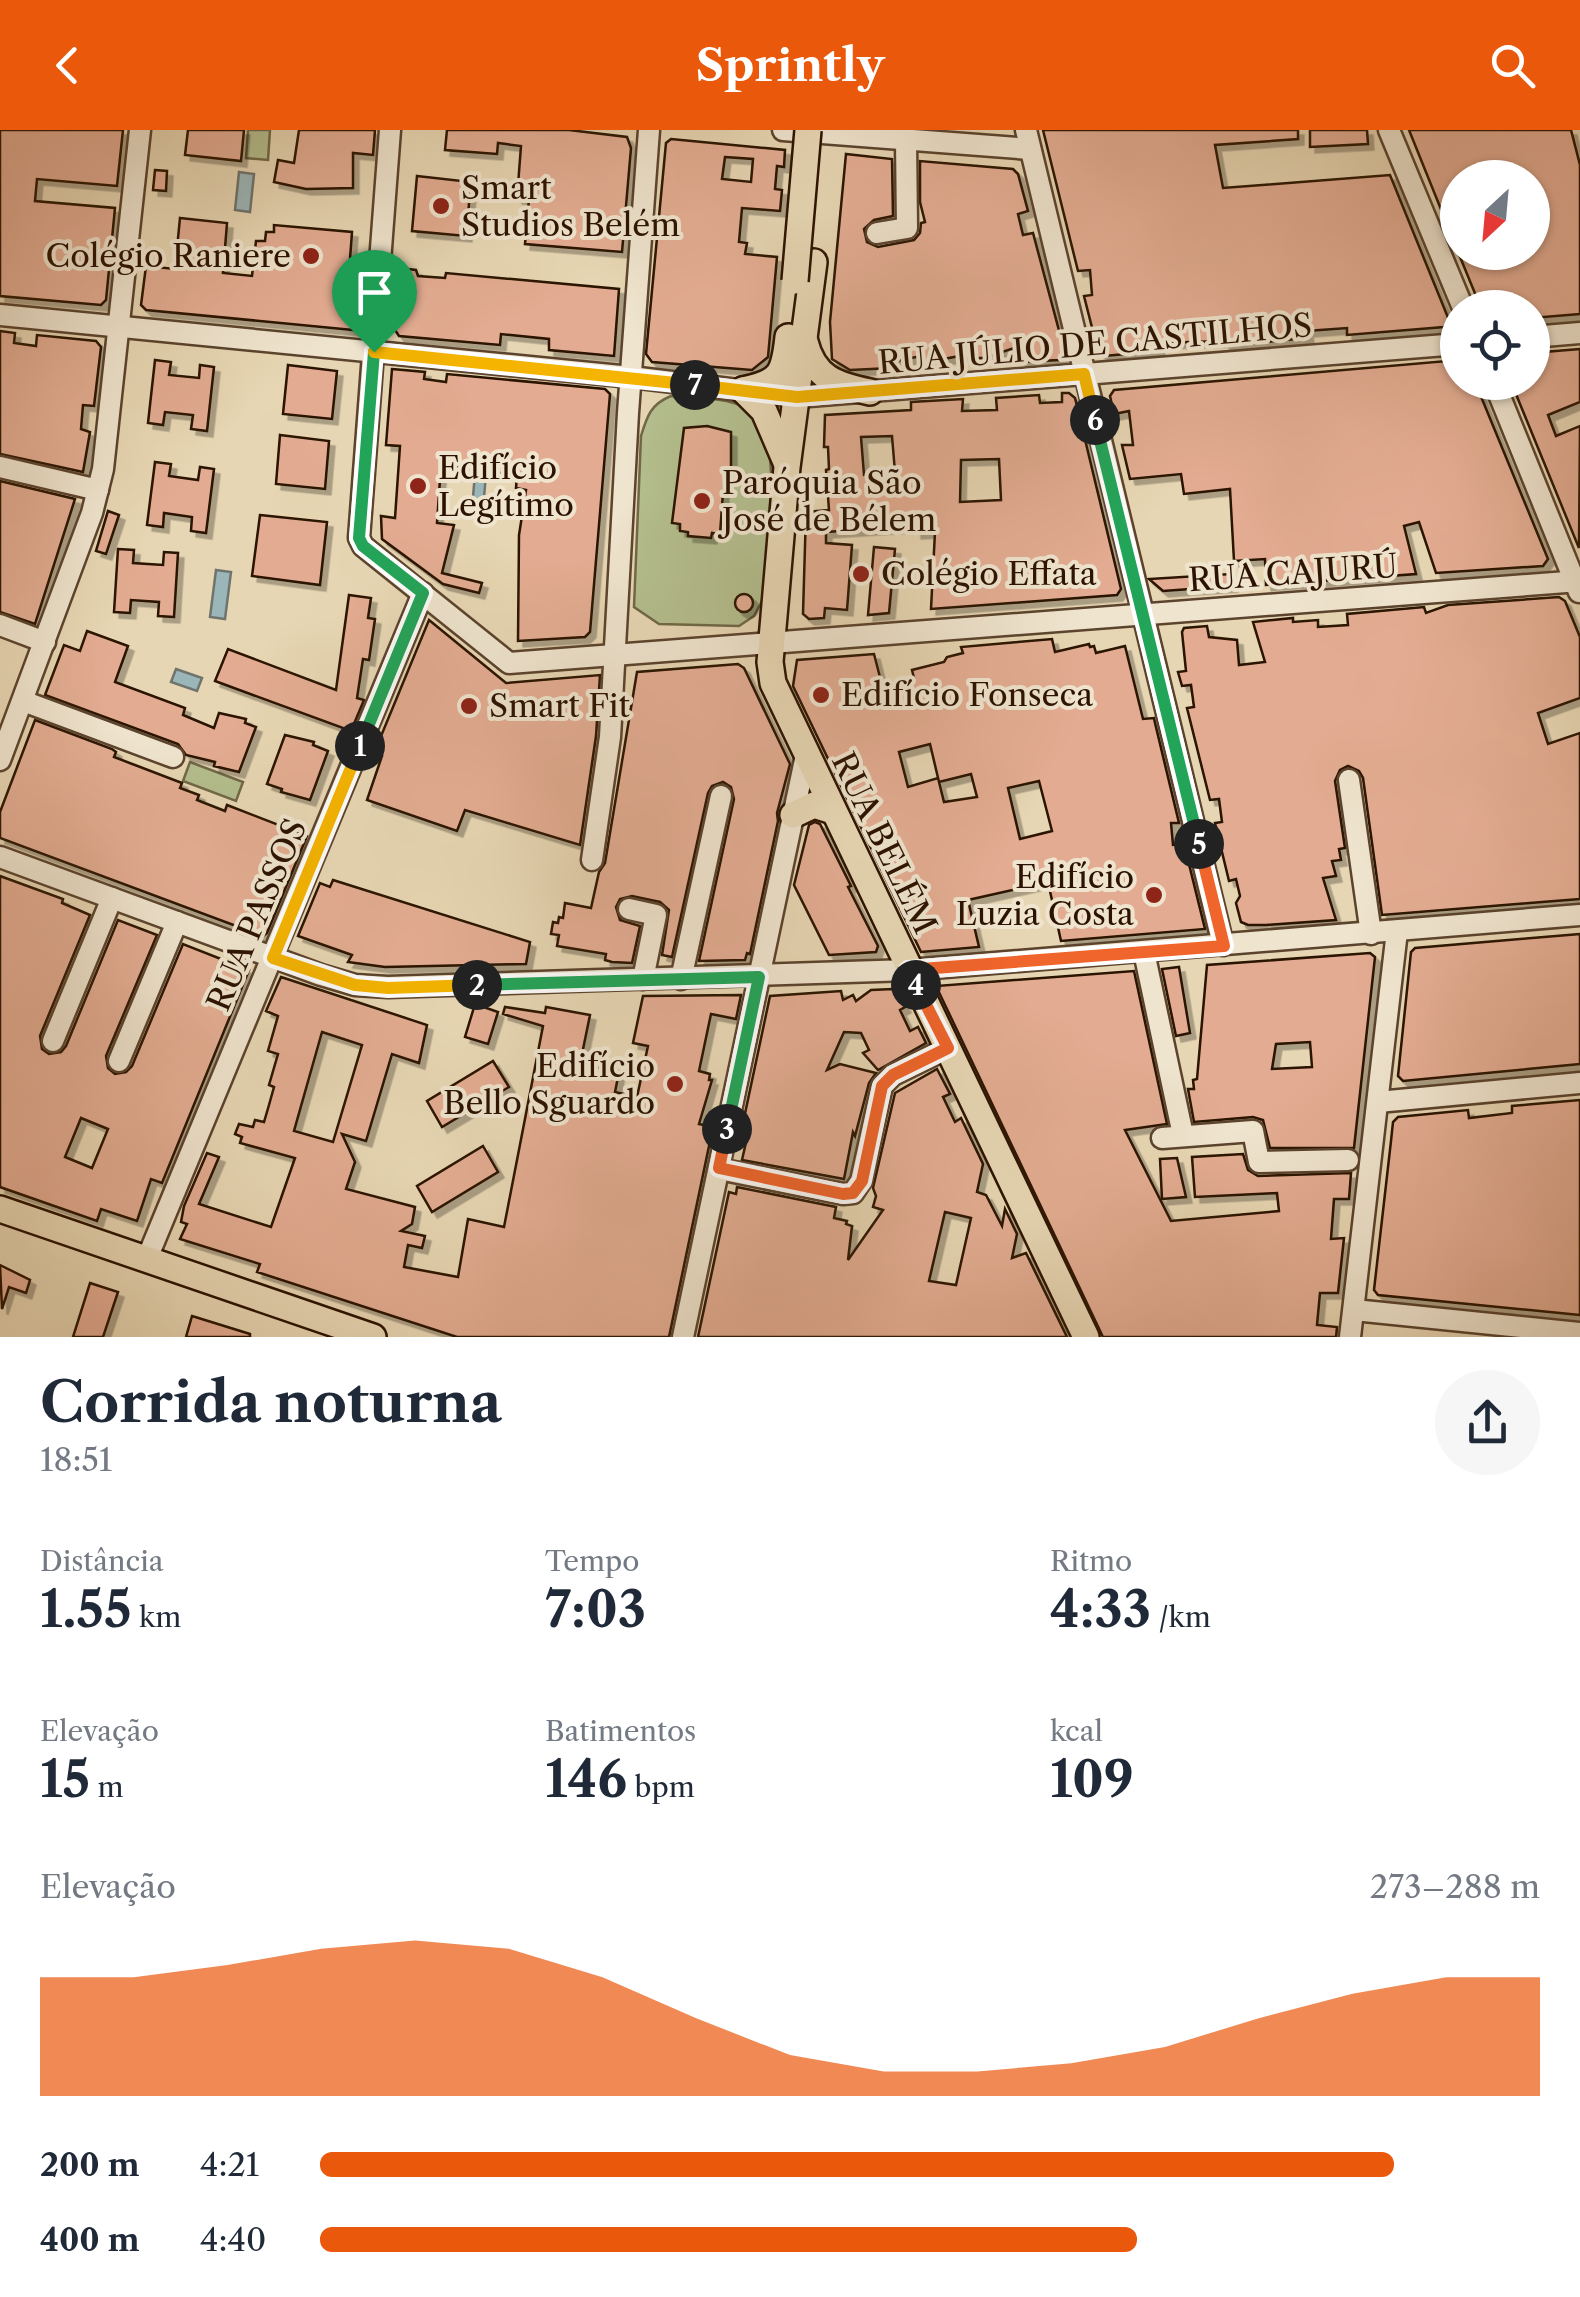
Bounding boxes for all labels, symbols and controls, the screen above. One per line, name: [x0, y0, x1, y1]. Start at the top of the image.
text: Sprintly: [696, 37, 884, 93]
icon: back: [40, 38, 95, 93]
icon: search: [1485, 38, 1540, 93]
north arrow: [1440, 160, 1550, 270]
map controls: [1440, 160, 1550, 400]
place label: Smart Studios Belém: [461, 168, 680, 244]
marker: Smart Studios Belém: [430, 195, 452, 217]
place label: Colégio Raniere: [46, 236, 291, 275]
marker: Colégio Raniere: [300, 245, 322, 267]
pin: [332, 250, 417, 353]
icon: arrive: [347, 265, 402, 320]
button: locate: [1440, 290, 1550, 400]
street label: RUA JÚLIO DE CASTILHOS: [876, 305, 1314, 382]
pin: 7: [670, 360, 720, 410]
text: 7: [688, 368, 702, 402]
pin: 6: [1070, 395, 1120, 445]
text: 6: [1087, 403, 1103, 437]
place label: Edifício Legítimo: [438, 448, 574, 524]
place label: Paróquia São José de Bélem: [717, 463, 937, 539]
marker: Edifício Legítimo: [407, 475, 429, 497]
marker: Paróquia São José de Bélem: [691, 490, 713, 512]
street label: RUA CAJURÚ: [1187, 546, 1399, 599]
place label: Colégio Effata: [881, 554, 1097, 593]
marker: Colégio Effata: [850, 563, 872, 585]
place label: Edifício Fonseca: [841, 675, 1093, 714]
marker: Edifício Fonseca: [810, 684, 832, 706]
place label: Smart Fit: [489, 686, 631, 725]
marker: Smart Fit: [458, 695, 480, 717]
pin: 1: [335, 721, 385, 771]
text: 1: [354, 729, 366, 763]
street label: RUA BELÉM: [824, 746, 945, 940]
street label: RUA PASSOS: [199, 813, 315, 1017]
pin: 5: [1174, 819, 1224, 869]
text: 5: [1191, 827, 1207, 861]
place label: Edifício Luzia Costa: [956, 857, 1134, 933]
marker: Edifício Luzia Costa: [1143, 884, 1165, 906]
pin: 2: [452, 960, 502, 1010]
pin: 4: [891, 960, 941, 1010]
text: 2: [469, 968, 485, 1002]
text: 4: [908, 968, 924, 1002]
place label: Edifício Bello Sguardo: [443, 1046, 655, 1122]
marker: Edifício Bello Sguardo: [664, 1073, 686, 1095]
pin: 3: [702, 1104, 752, 1154]
text: 3: [719, 1112, 735, 1146]
text: Corrida noturna: [40, 1369, 502, 1436]
button: share: [1435, 1370, 1540, 1475]
text: 18:51: [40, 1440, 112, 1479]
text: Distância: [40, 1544, 163, 1578]
text: Tempo: [545, 1544, 639, 1578]
text: Ritmo: [1050, 1544, 1132, 1578]
text: 1.55: [40, 1578, 132, 1640]
text: 7:03: [545, 1578, 646, 1640]
text: 4:33: [1050, 1578, 1151, 1640]
text: km: [132, 1600, 181, 1634]
text: /km: [1151, 1600, 1211, 1634]
text: Elevação: [40, 1714, 159, 1748]
text: Batimentos: [545, 1714, 696, 1748]
text: kcal: [1050, 1714, 1103, 1748]
text: 15: [40, 1748, 90, 1810]
text: 146: [545, 1748, 627, 1810]
text: 109: [1050, 1748, 1134, 1810]
text: m: [90, 1770, 124, 1804]
text: bpm: [627, 1770, 695, 1804]
text: Elevação: [40, 1867, 176, 1906]
text: 273–288 m: [1370, 1867, 1540, 1906]
text: 200 m: [40, 2145, 140, 2184]
text: 4:21: [200, 2145, 259, 2184]
text: 400 m: [40, 2220, 140, 2259]
text: 4:40: [200, 2220, 266, 2259]

